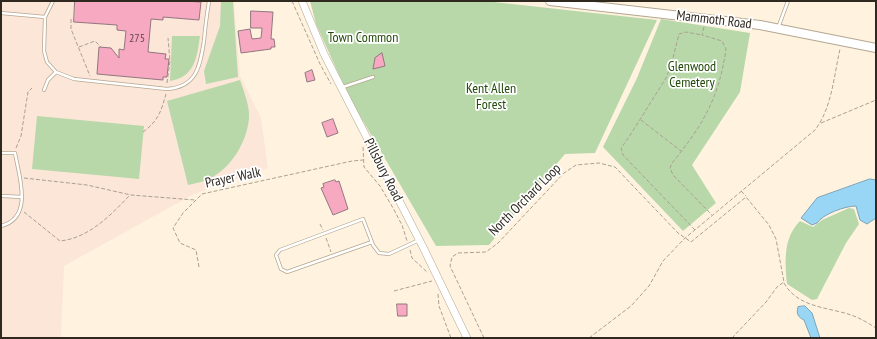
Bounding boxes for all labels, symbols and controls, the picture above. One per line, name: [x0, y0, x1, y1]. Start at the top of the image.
street label: Mammoth Road: [675, 7, 753, 33]
park label: Town Common: [328, 30, 398, 46]
house number: 275: [129, 32, 145, 46]
park label: Glenwood Cemetery: [668, 59, 716, 92]
park label: Kent Allen Forest: [466, 81, 516, 114]
street label: Pillsbury Road: [360, 136, 406, 204]
street label: North Orchard Loop: [485, 160, 565, 240]
street label: Prayer Walk: [204, 164, 262, 192]

